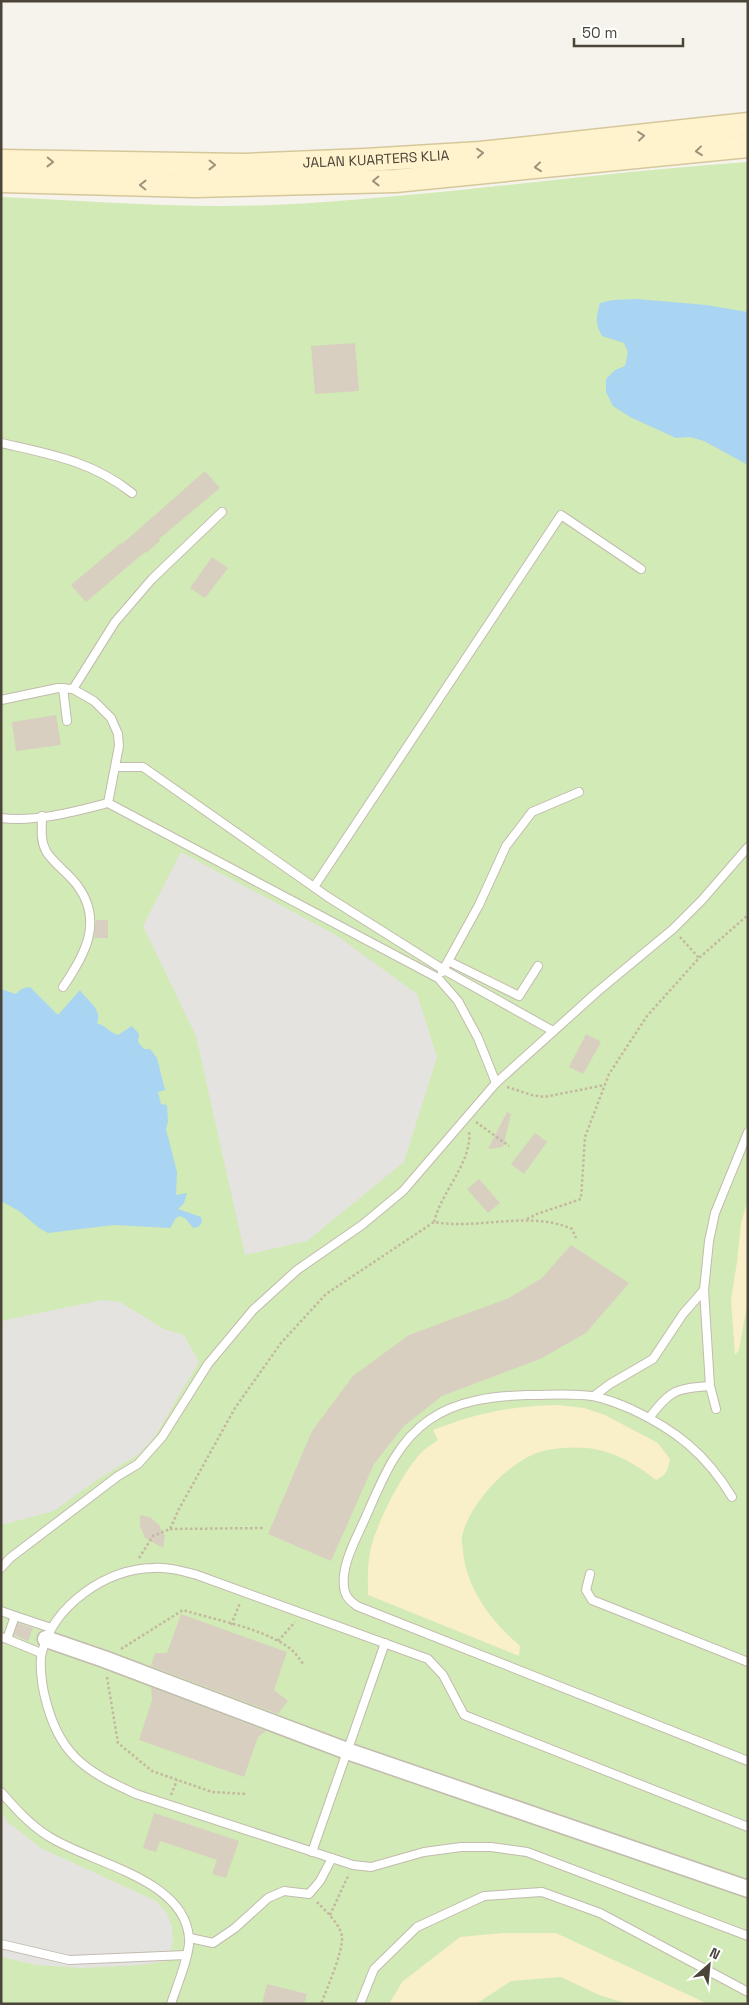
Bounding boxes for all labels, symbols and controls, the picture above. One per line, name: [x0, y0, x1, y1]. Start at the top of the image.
scale bar: [574, 15, 683, 47]
text: 50 m: [582, 23, 617, 42]
one-way arrow: [638, 131, 646, 142]
one-way arrow: [695, 145, 703, 156]
street label: JALAN KUARTERS KLIA: [302, 146, 450, 172]
one-way arrow: [476, 148, 484, 159]
one-way arrow: [46, 157, 54, 167]
one-way arrow: [209, 160, 217, 170]
one-way arrow: [533, 161, 541, 172]
one-way arrow: [371, 176, 379, 187]
one-way arrow: [139, 180, 147, 190]
north arrow: [684, 1940, 734, 1990]
text: N: [707, 1943, 723, 1964]

